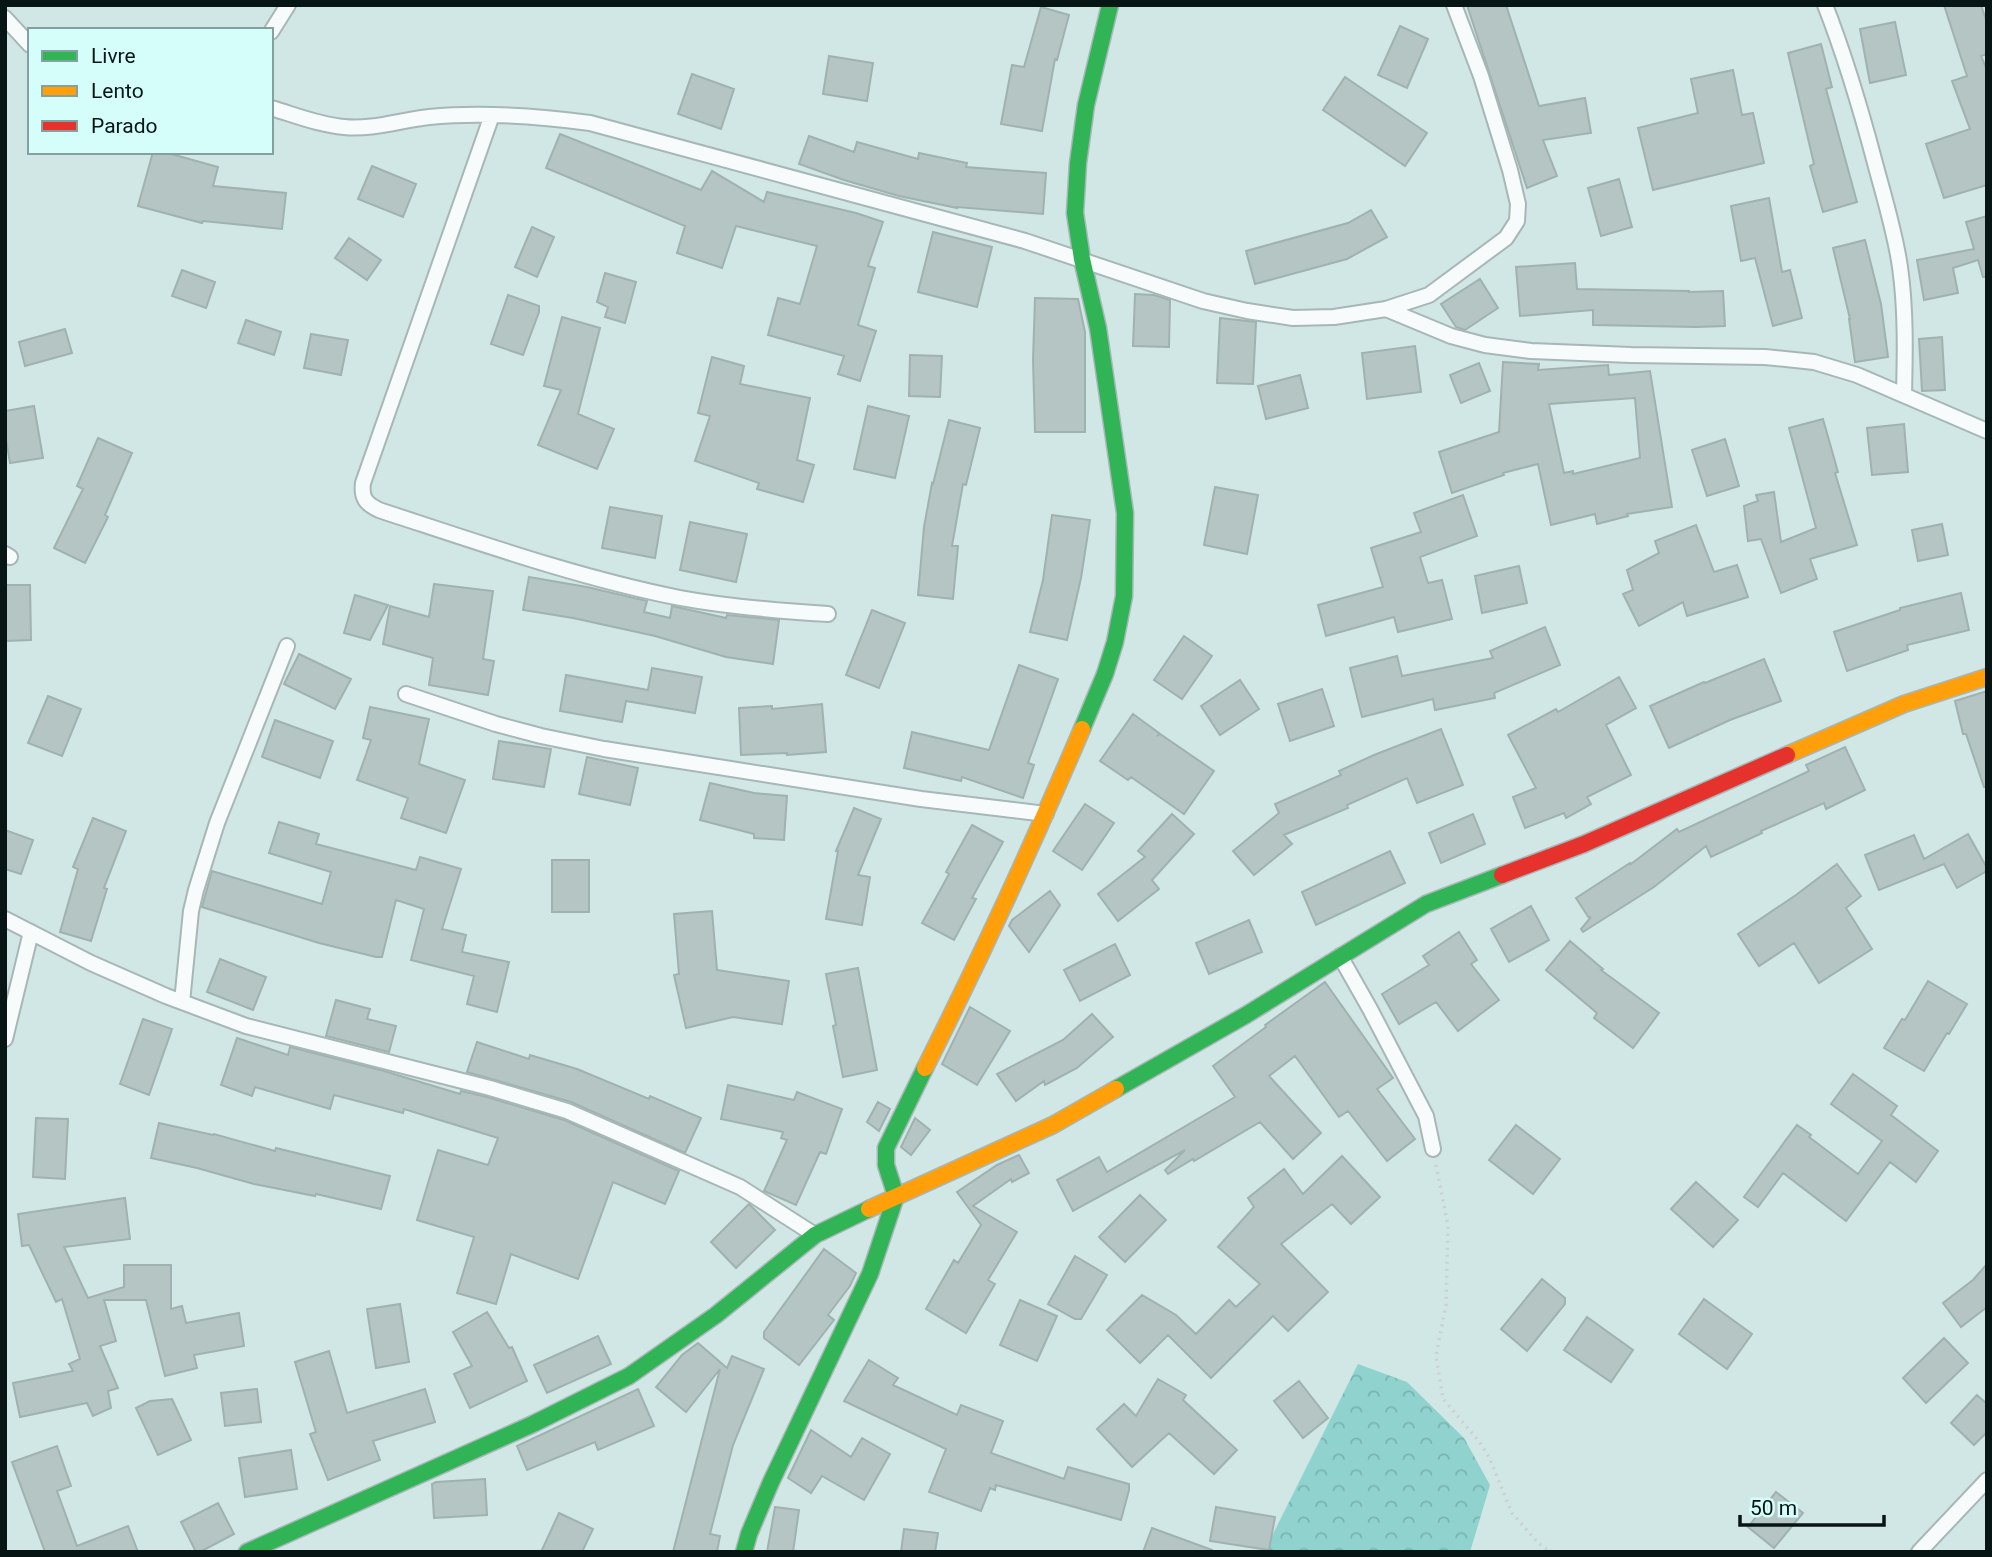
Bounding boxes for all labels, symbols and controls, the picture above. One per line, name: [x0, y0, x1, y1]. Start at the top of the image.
legend: [28, 28, 273, 154]
text: Livre: [91, 44, 136, 68]
text: Lento: [91, 79, 144, 103]
text: Parado: [91, 114, 158, 138]
scale bar: [1740, 1484, 1884, 1528]
text: 50 m: [1750, 1496, 1797, 1520]

